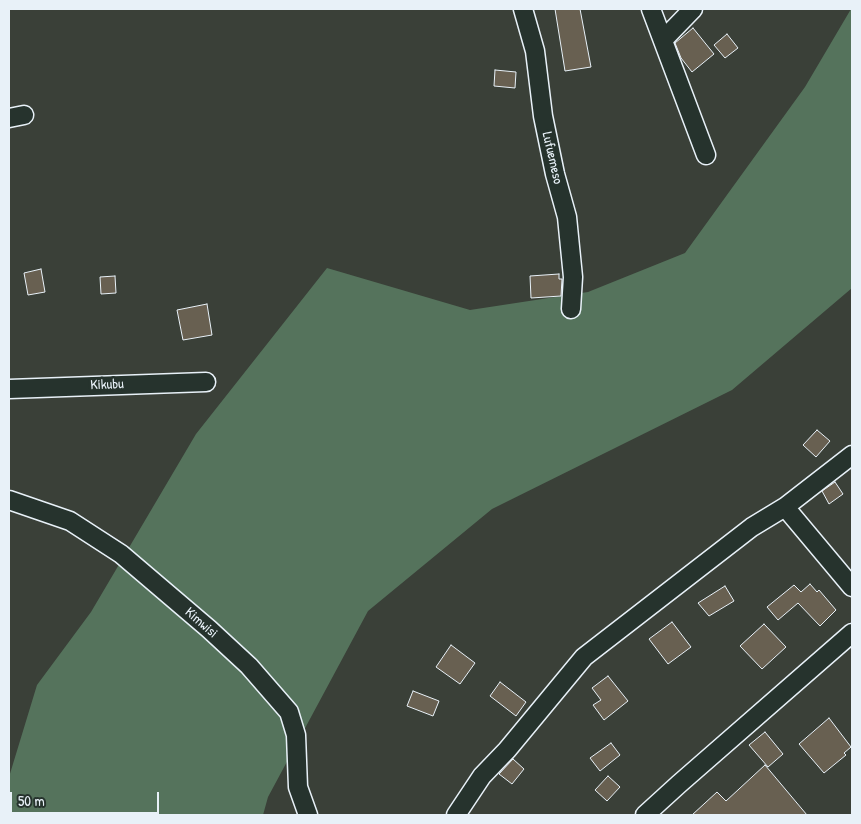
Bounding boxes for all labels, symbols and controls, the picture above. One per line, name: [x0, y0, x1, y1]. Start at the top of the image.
street label: Lufuemeso: [538, 130, 566, 186]
street label: Kikubu: [90, 376, 124, 394]
street label: Kimwisi: [181, 604, 221, 642]
scale bar: [12, 782, 161, 814]
text: 50 m: [18, 790, 45, 811]

